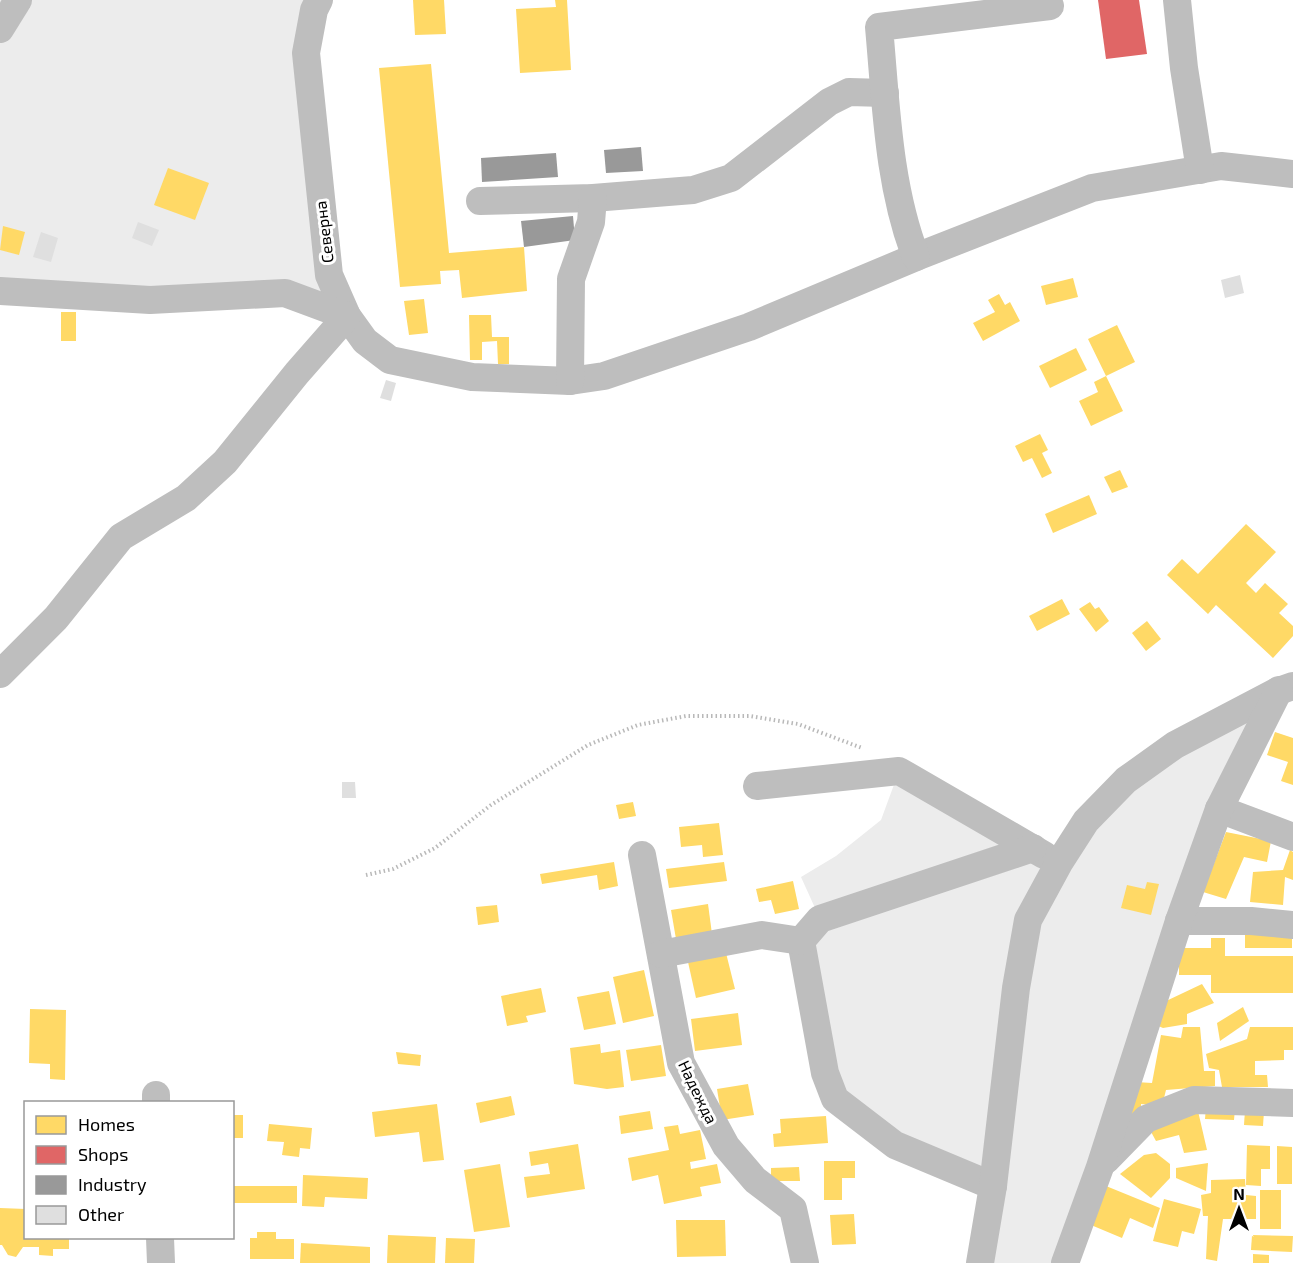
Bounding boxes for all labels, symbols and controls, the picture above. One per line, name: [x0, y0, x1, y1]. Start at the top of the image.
street label: Северна: [310, 200, 337, 264]
street label: Надежда: [675, 1057, 722, 1127]
legend: [24, 1101, 234, 1239]
text: Homes: [78, 1113, 135, 1135]
text: Shops: [78, 1143, 128, 1165]
text: Industry: [78, 1173, 147, 1195]
north arrow: [1209, 1179, 1269, 1239]
text: N: [1233, 1184, 1245, 1203]
text: Other: [78, 1203, 124, 1225]

